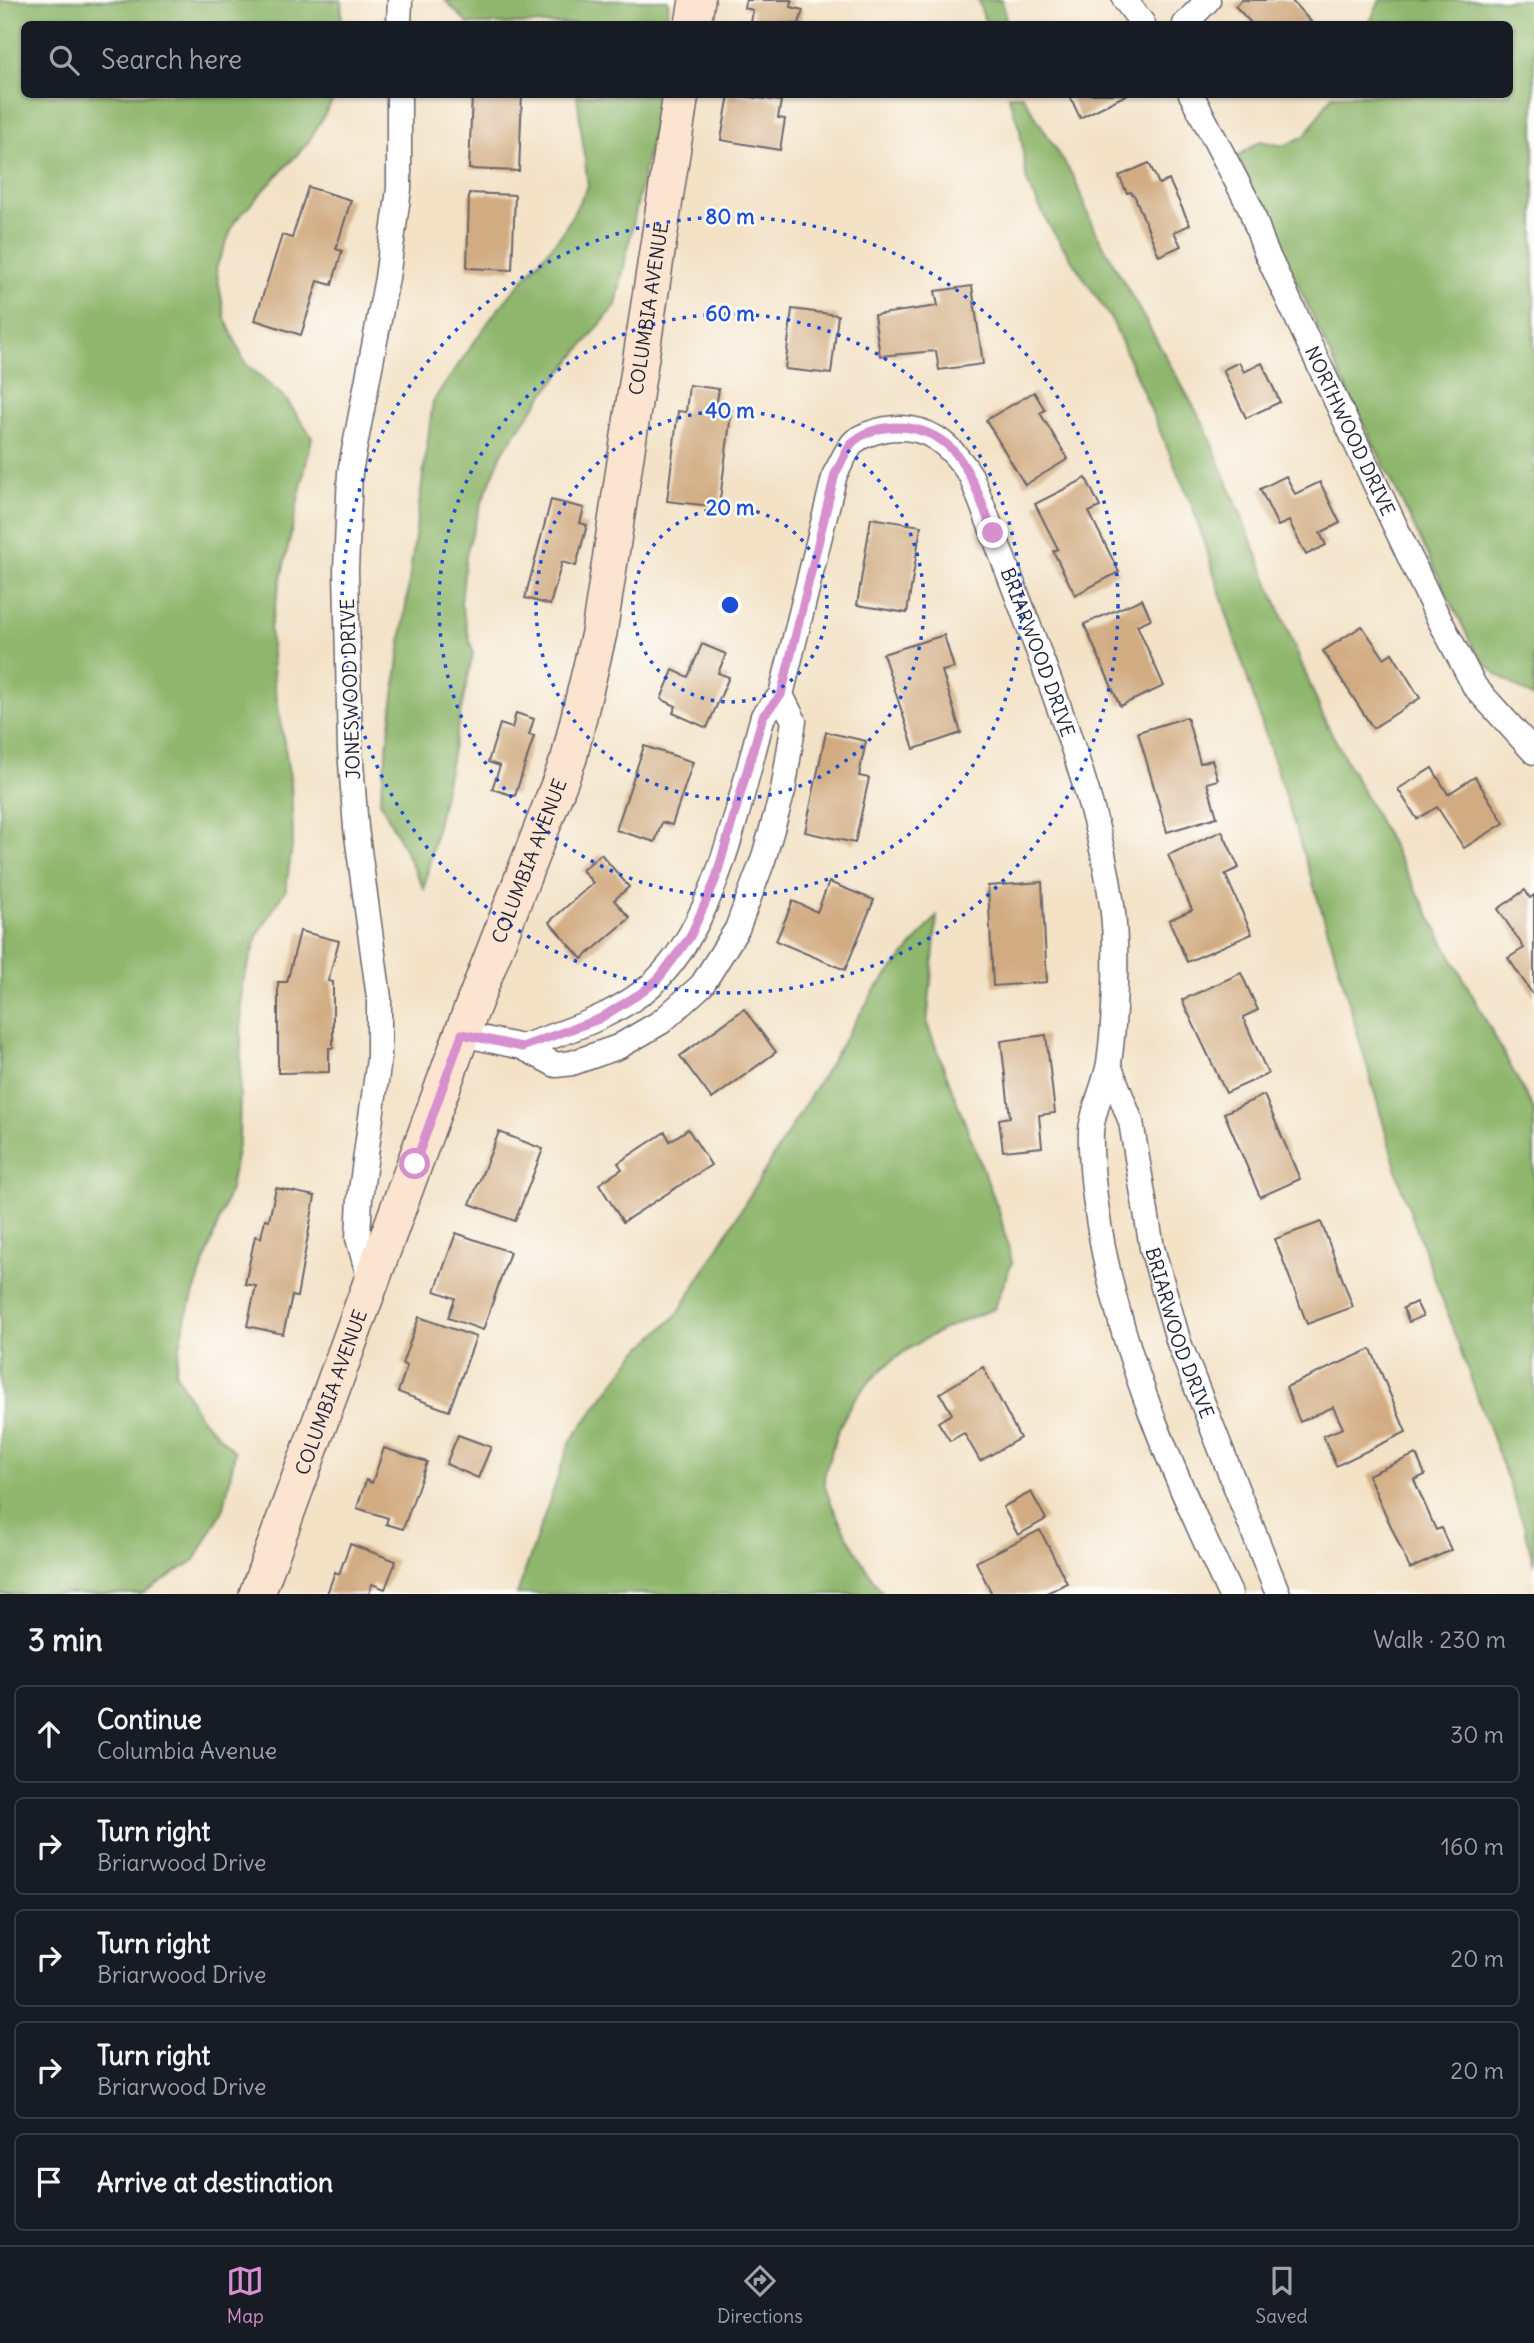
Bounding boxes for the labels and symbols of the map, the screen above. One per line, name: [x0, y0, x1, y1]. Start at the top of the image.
text: 80 m: [705, 203, 755, 230]
street label: COLUMBIA AVENUE: [623, 221, 673, 397]
text: 60 m: [705, 300, 755, 327]
street label: NORTHWOOD DRIVE: [1300, 342, 1400, 520]
text: 40 m: [705, 397, 755, 424]
text: 20 m: [706, 494, 755, 521]
route end: [977, 517, 1008, 548]
street label: BRIARWOOD DRIVE: [996, 564, 1080, 740]
centre of rings: [718, 593, 742, 617]
street label: JONESWOOD DRIVE: [335, 598, 365, 780]
street label: COLUMBIA AVENUE: [486, 775, 572, 947]
route start: [399, 1148, 430, 1179]
street label: BRIARWOOD DRIVE: [1140, 1244, 1219, 1422]
street label: COLUMBIA AVENUE: [290, 1306, 372, 1478]

